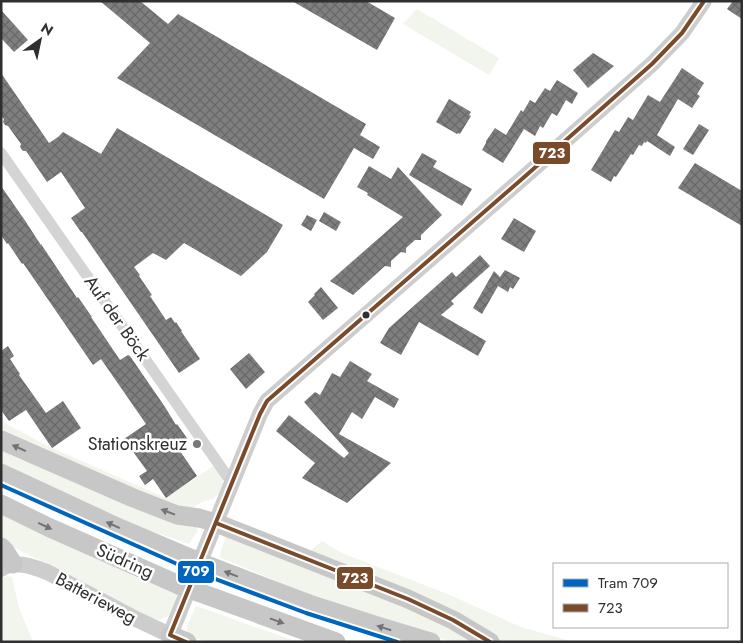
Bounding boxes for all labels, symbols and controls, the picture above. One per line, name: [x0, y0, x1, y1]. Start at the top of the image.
north arrow: [15, 15, 65, 65]
text: N: [37, 18, 57, 41]
line badge: 723: [532, 141, 571, 165]
text: 723: [539, 143, 565, 163]
street label: Auf der Böck: [78, 270, 156, 366]
unlabelled marker: [361, 310, 371, 320]
place label: Stationskreuz: [88, 431, 188, 457]
marker: Stationskreuz: [191, 438, 203, 450]
one-way arrow: [12, 443, 26, 451]
one-way arrow: [161, 508, 176, 515]
one-way arrow: [106, 521, 120, 529]
one-way arrow: [38, 522, 52, 530]
street label: Südring: [92, 537, 158, 585]
line badge: 709: [177, 560, 215, 584]
text: 709: [182, 561, 210, 581]
legend: [553, 563, 728, 628]
street label: Batterieweg: [51, 566, 141, 630]
line badge: 723: [336, 566, 374, 590]
text: 723: [342, 568, 368, 588]
one-way arrow: [223, 570, 238, 578]
text: Tram 709: [598, 572, 658, 594]
text: 723: [598, 597, 623, 619]
one-way arrow: [270, 617, 285, 625]
one-way arrow: [377, 624, 392, 632]

